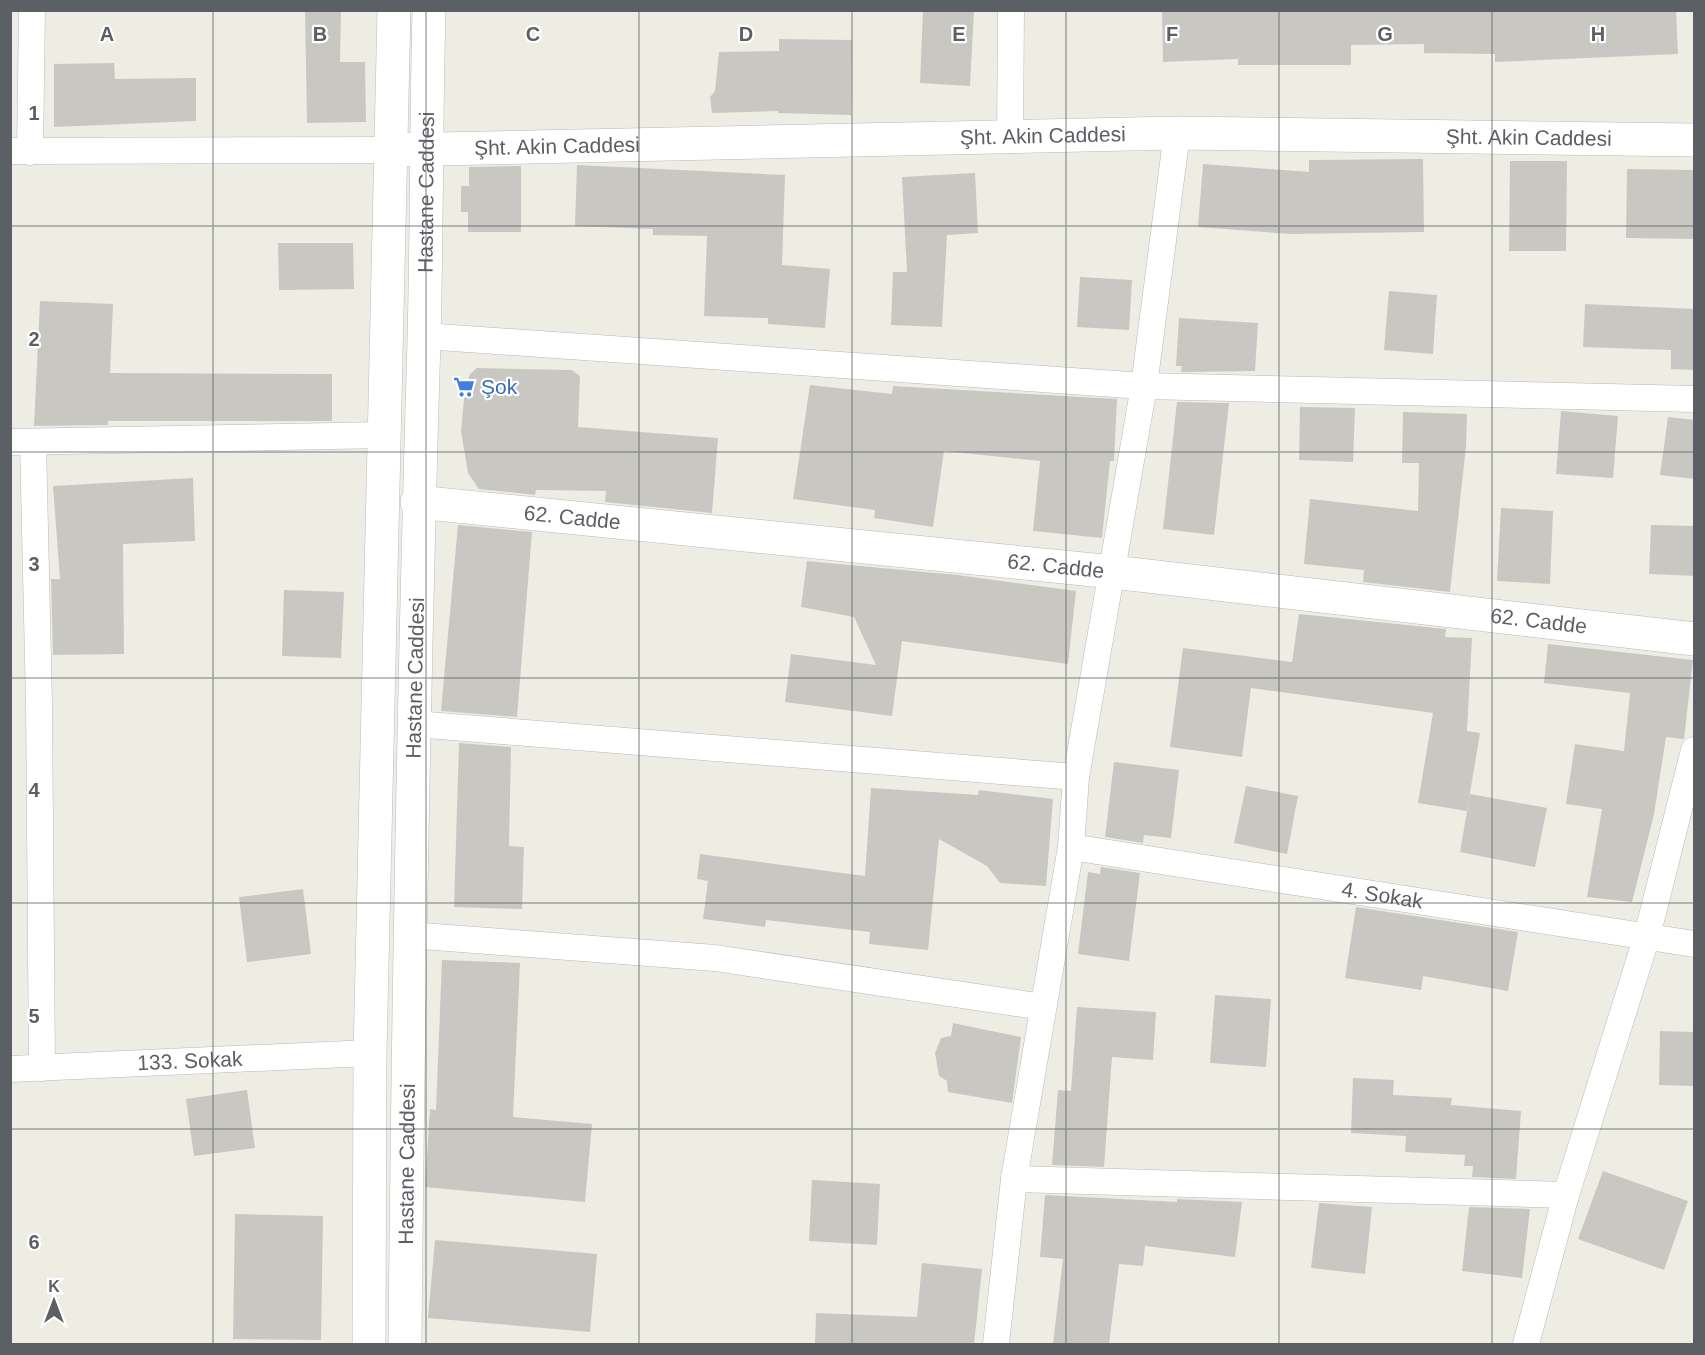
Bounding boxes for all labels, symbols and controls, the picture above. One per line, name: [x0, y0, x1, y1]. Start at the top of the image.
text: A: [100, 23, 114, 45]
text: B: [313, 23, 327, 45]
text: C: [526, 23, 540, 45]
text: D: [739, 23, 753, 45]
text: E: [952, 23, 966, 45]
text: F: [1166, 23, 1178, 45]
text: G: [1377, 23, 1393, 45]
text: H: [1591, 23, 1605, 45]
text: 1: [28, 102, 40, 124]
street label: Hastane Caddesi: [413, 111, 438, 273]
street label: Şht. Akin Caddesi: [960, 122, 1126, 149]
street label: Şht. Akin Caddesi: [1446, 125, 1612, 150]
street label: Şht. Akin Caddesi: [474, 133, 640, 159]
text: 2: [28, 328, 40, 350]
supermarket icon: Şok: [452, 375, 476, 399]
place label: Şok: [481, 375, 518, 398]
street label: 62. Cadde: [523, 501, 622, 533]
street label: 62. Cadde: [1006, 549, 1105, 582]
text: 3: [28, 553, 40, 575]
street label: Hastane Caddesi: [401, 597, 428, 759]
street label: 62. Cadde: [1489, 604, 1588, 638]
text: 4: [28, 779, 40, 801]
street label: 4. Sokak: [1340, 877, 1425, 913]
text: 5: [28, 1005, 40, 1027]
street label: 133. Sokak: [137, 1047, 243, 1074]
street label: Hastane Caddesi: [394, 1083, 419, 1245]
text: 6: [28, 1231, 40, 1253]
north arrow: [24, 1271, 84, 1331]
text: K: [48, 1278, 60, 1295]

